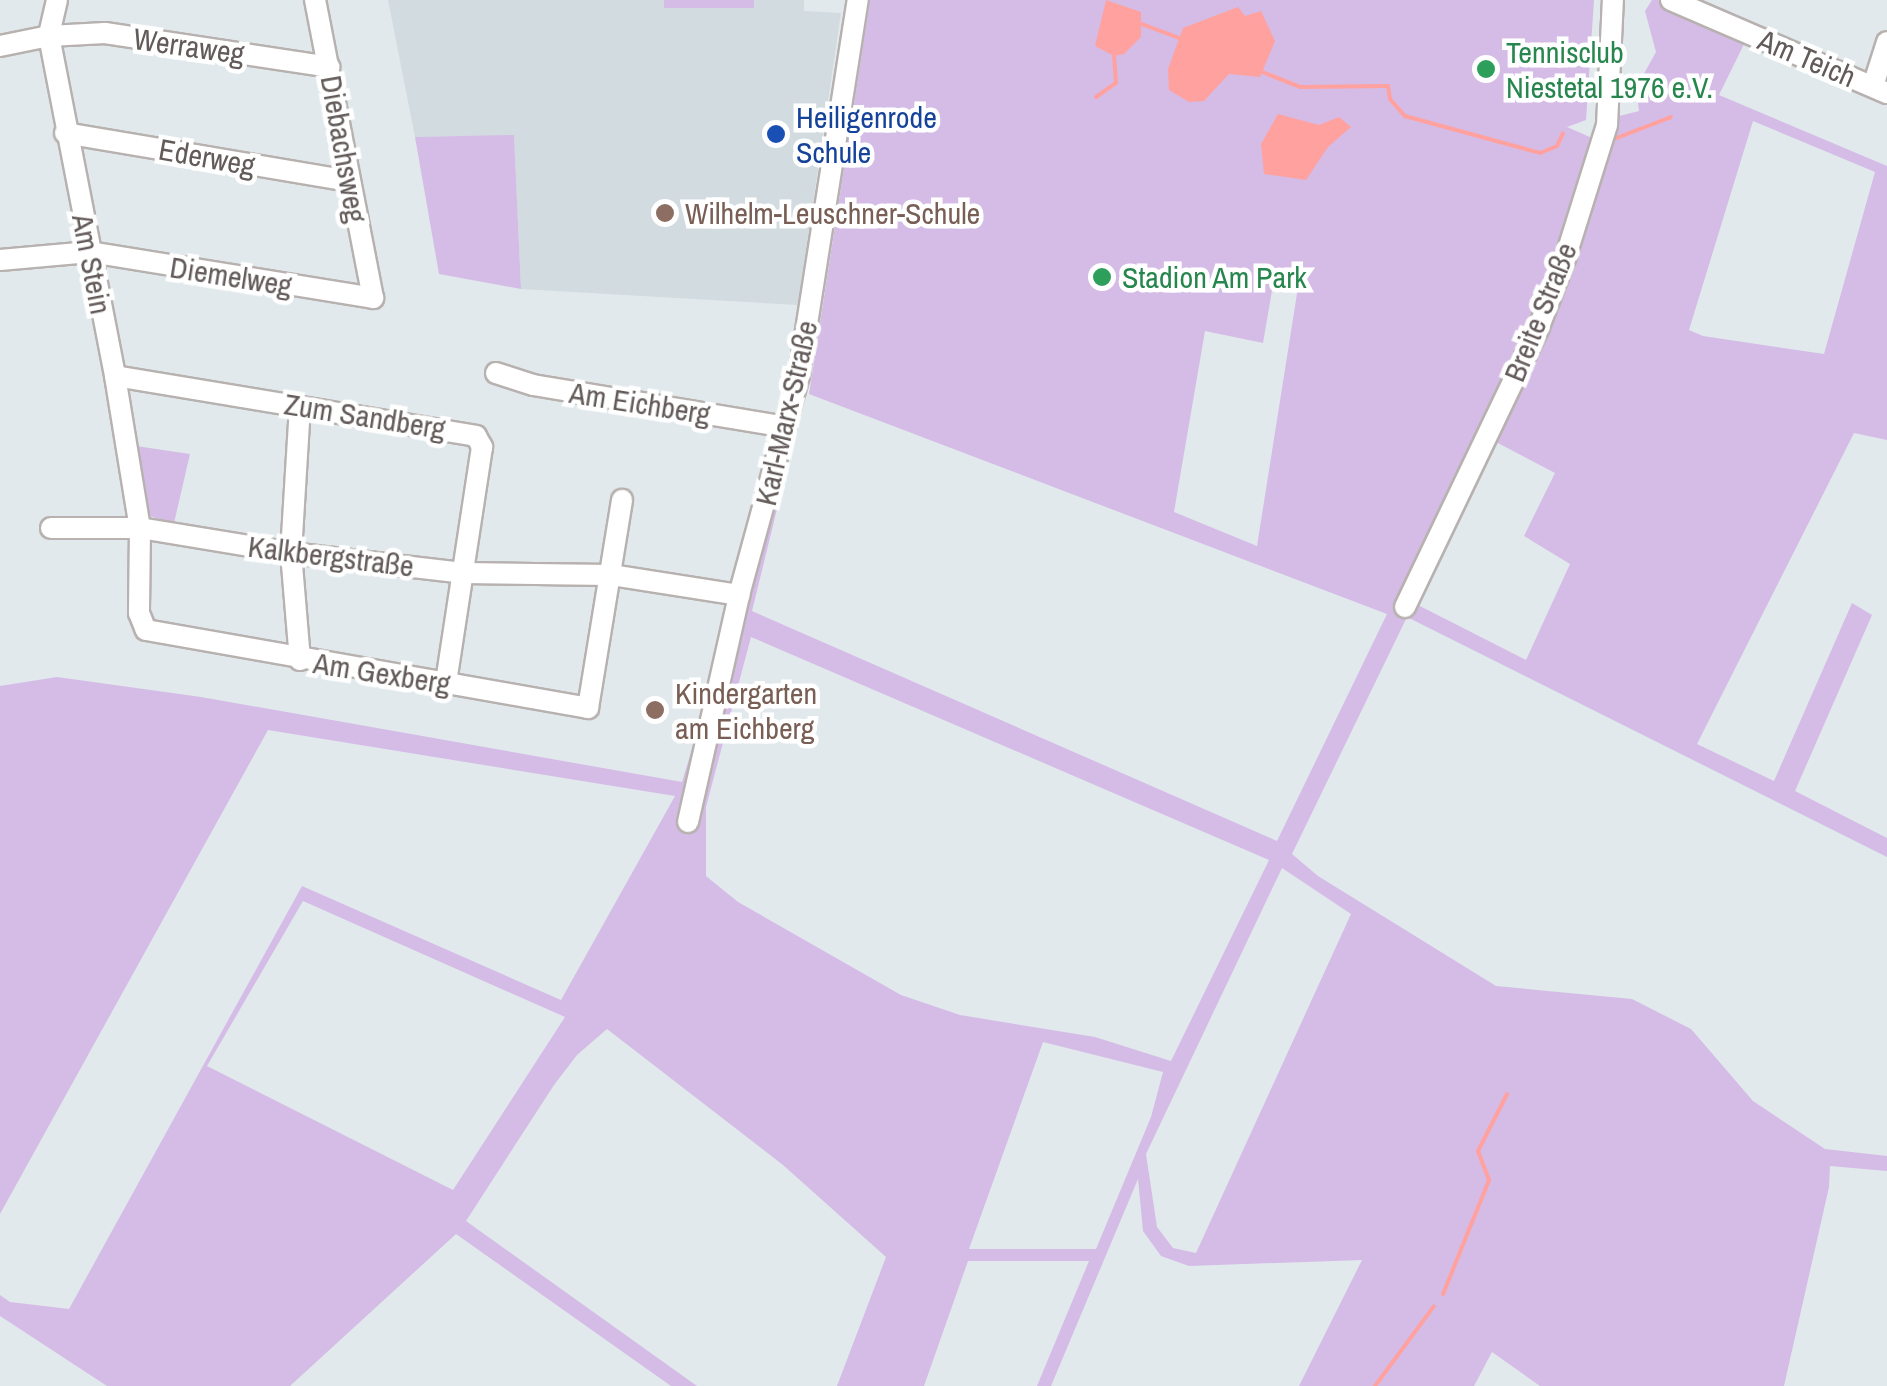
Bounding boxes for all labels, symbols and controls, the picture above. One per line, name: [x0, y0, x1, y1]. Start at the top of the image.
street label: Werraweg: [131, 20, 247, 72]
street label: Am Teich: [1753, 21, 1861, 95]
place label: Tennisclub Niestetal 1976 e.V.: [1506, 34, 1713, 104]
marker: Tennisclub Niestetal 1976 e.V.: [1475, 58, 1497, 80]
street label: Diebachsweg: [313, 72, 375, 226]
place label: Heiligenrode Schule: [796, 99, 937, 170]
marker: Heiligenrode Schule: [765, 123, 787, 145]
street label: Ederweg: [156, 131, 258, 183]
place label: Wilhelm-Leuschner-Schule: [685, 195, 980, 231]
marker: Wilhelm-Leuschner-Schule: [654, 202, 676, 224]
street label: Am Stein: [65, 211, 119, 317]
street label: Breite Straße: [1496, 237, 1584, 387]
street label: Diemelweg: [167, 249, 295, 303]
place label: Stadion Am Park: [1122, 259, 1308, 295]
marker: Stadion Am Park: [1091, 266, 1113, 288]
street label: Karl-Marx-Straße: [747, 317, 825, 509]
street label: Am Eichberg: [567, 374, 713, 432]
street label: Zum Sandberg: [282, 385, 448, 447]
street label: Kalkbergstraße: [246, 528, 416, 584]
street label: Am Gexberg: [311, 644, 453, 702]
place label: Kindergarten am Eichberg: [675, 675, 817, 746]
marker: Kindergarten am Eichberg: [644, 699, 666, 721]

